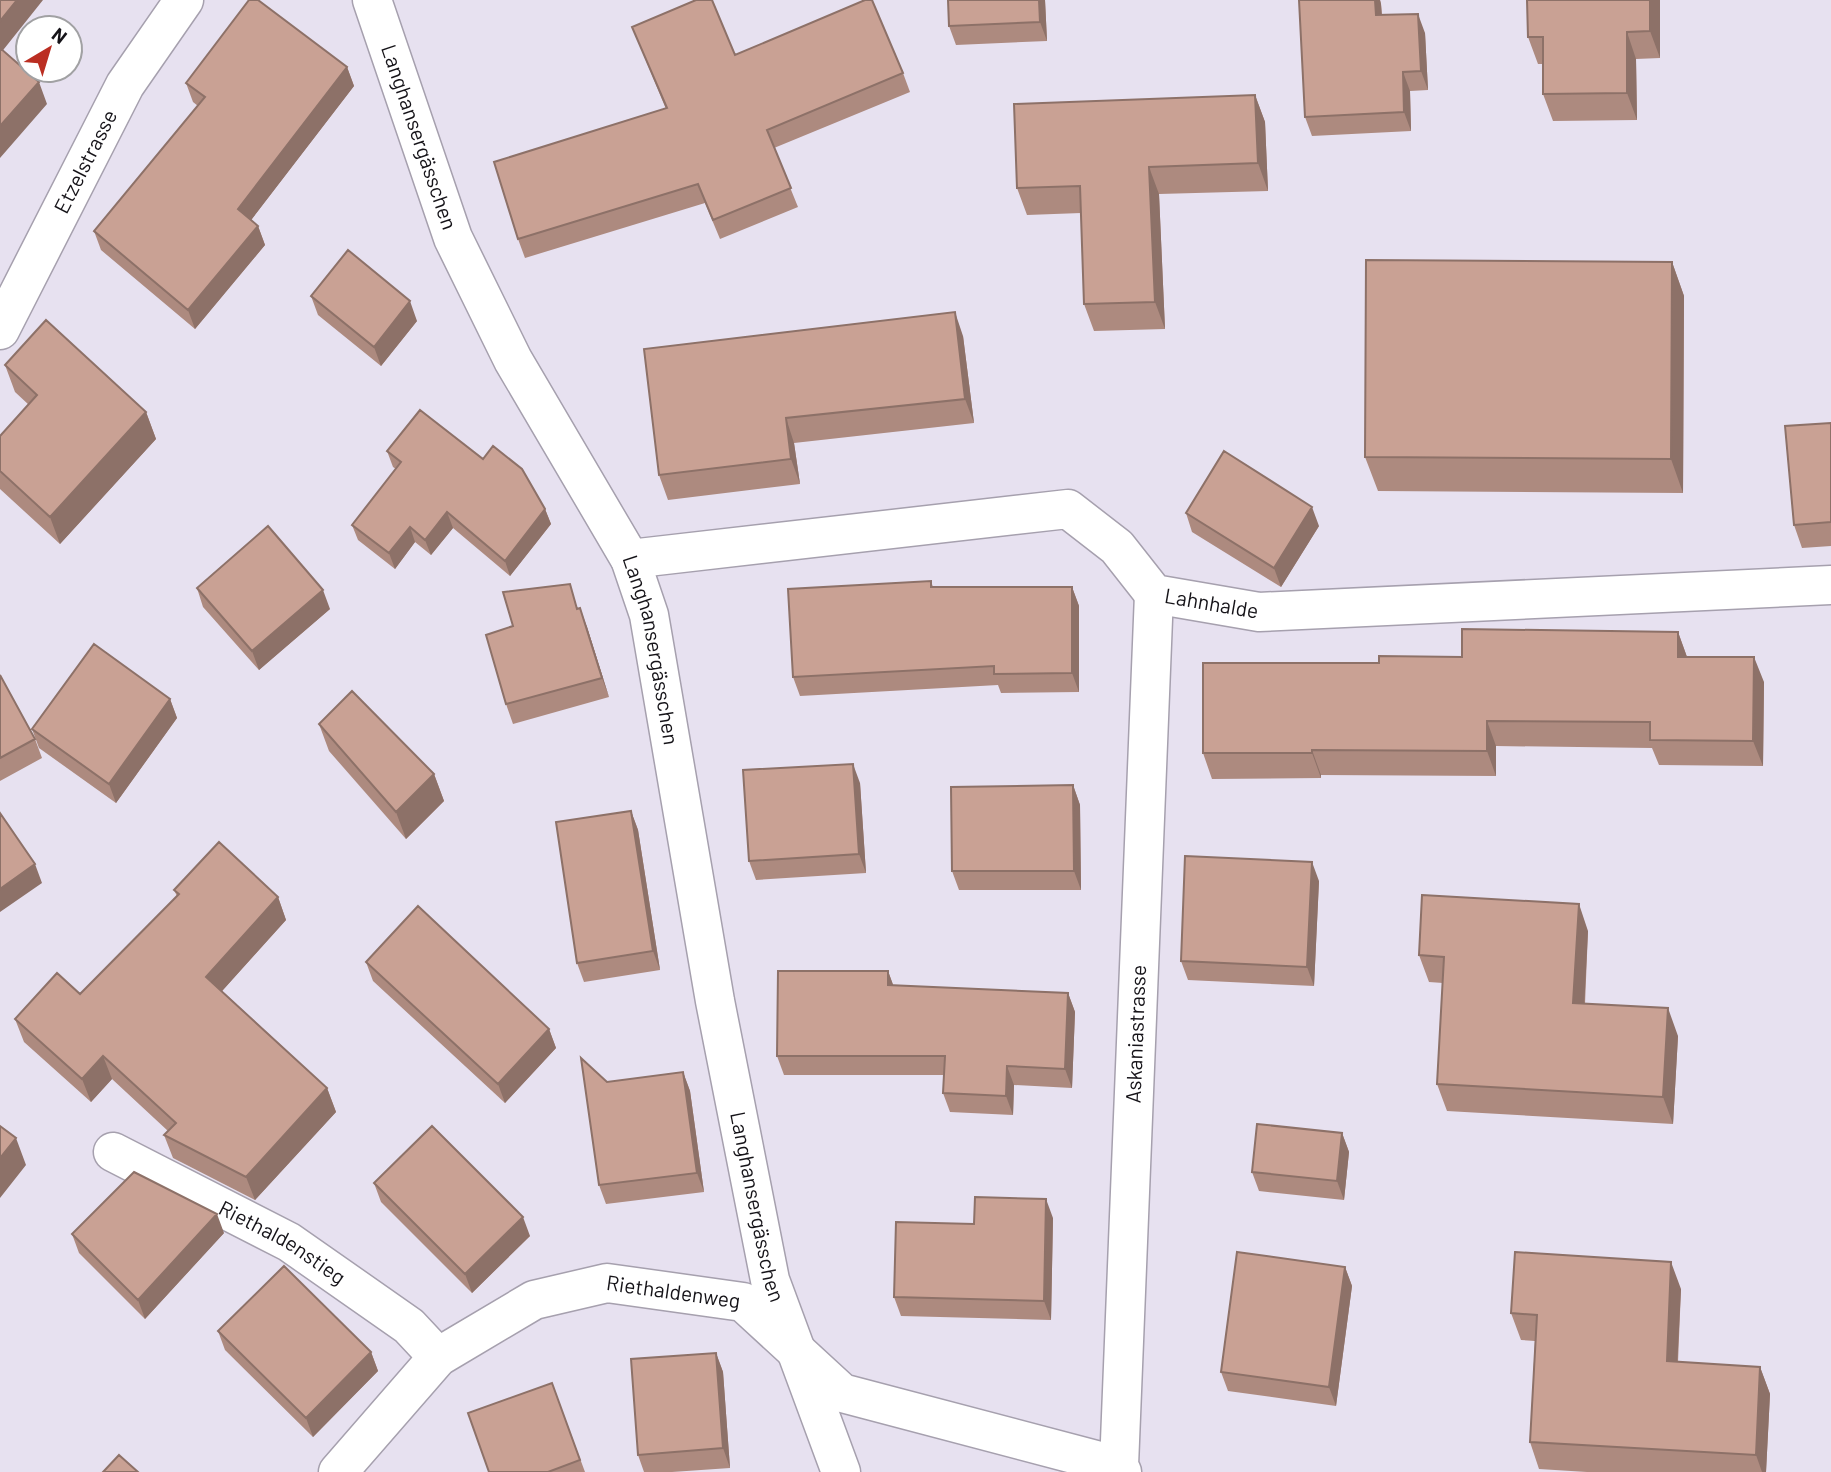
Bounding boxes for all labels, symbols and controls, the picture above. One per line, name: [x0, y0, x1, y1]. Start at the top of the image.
north arrow: [14, 14, 84, 84]
text: N: [48, 22, 72, 48]
street label: Langhansergässchen: [377, 41, 463, 233]
street label: Etzelstrasse: [48, 105, 121, 217]
street label: Langhansergässchen: [619, 552, 685, 747]
street label: Lahnhalde: [1163, 582, 1261, 623]
street label: Askaniastrasse: [1120, 964, 1150, 1104]
street label: Langhansergässchen: [726, 1109, 791, 1305]
street label: Riethaldenstieg: [215, 1194, 351, 1289]
street label: Riethaldenweg: [605, 1269, 742, 1312]

